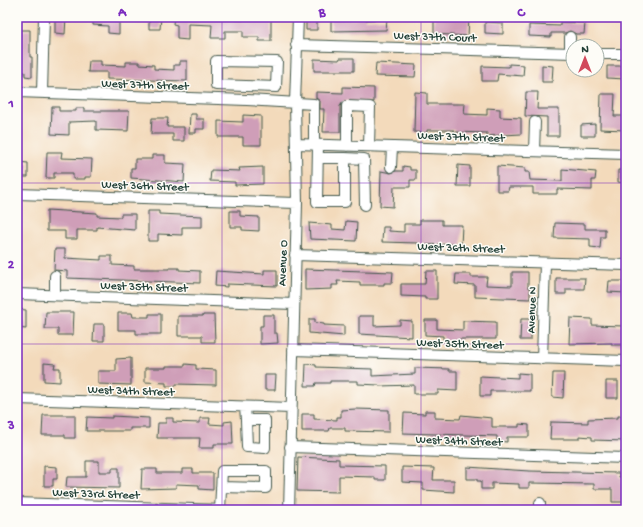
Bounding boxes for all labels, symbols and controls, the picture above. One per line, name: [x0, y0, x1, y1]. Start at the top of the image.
text: A: [117, 6, 127, 21]
text: B: [318, 6, 327, 21]
text: C: [516, 6, 526, 21]
street label: West 37th Court: [393, 30, 478, 46]
north arrow: [565, 38, 605, 78]
text: N: [581, 44, 589, 56]
street label: West 37th Street: [101, 77, 190, 95]
text: 1: [7, 97, 14, 112]
street label: West 37th Street: [417, 129, 506, 147]
street label: West 36th Street: [101, 178, 190, 196]
street label: Avenue O: [276, 240, 292, 286]
street label: West 36th Street: [417, 240, 506, 258]
text: 2: [8, 258, 15, 273]
street label: West 35th Street: [100, 279, 189, 297]
street label: Avenue N: [525, 286, 541, 334]
street label: West 35th Street: [416, 336, 505, 354]
street label: West 34th Street: [87, 383, 176, 401]
text: 3: [7, 419, 15, 434]
street label: West 34th Street: [415, 433, 504, 451]
street label: West 33rd Street: [52, 486, 141, 504]

